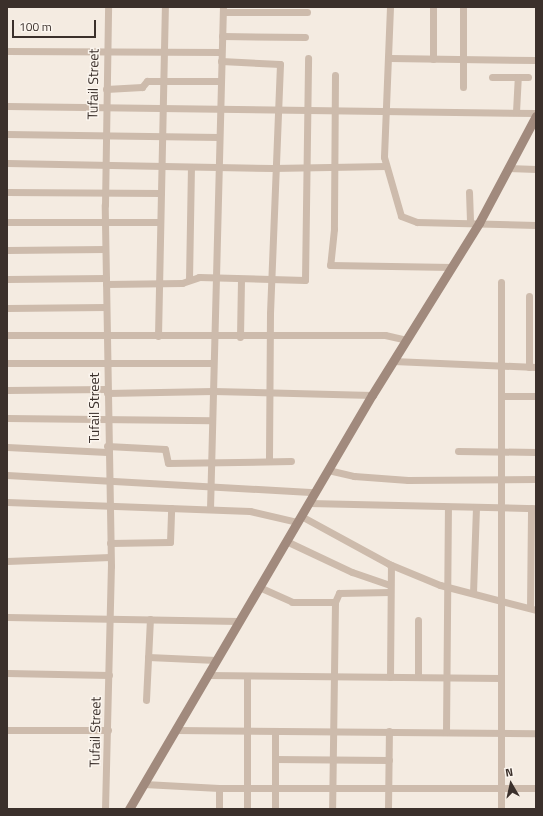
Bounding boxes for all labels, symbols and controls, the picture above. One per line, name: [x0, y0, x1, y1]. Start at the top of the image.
scale bar: [14, 12, 98, 38]
text: 100 m: [19, 17, 52, 36]
street label: Tufail Street: [84, 49, 102, 119]
street label: Tufail Street: [86, 373, 102, 443]
street label: Tufail Street: [86, 697, 104, 767]
north arrow: [491, 764, 531, 804]
text: N: [504, 764, 514, 781]

